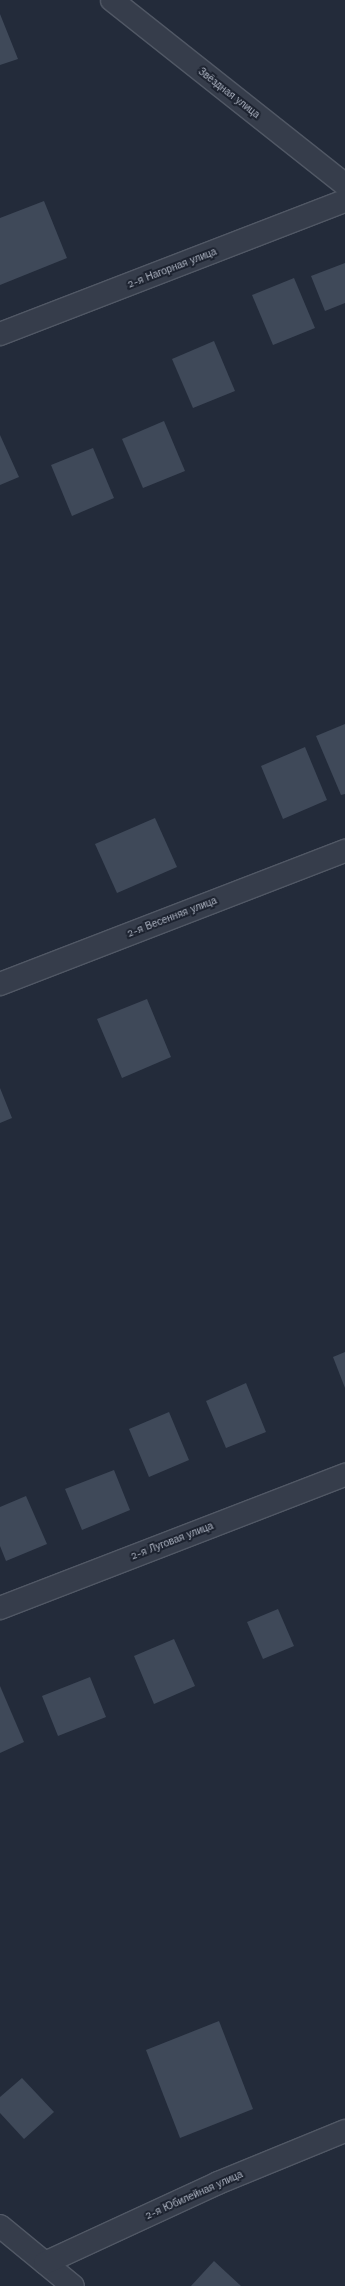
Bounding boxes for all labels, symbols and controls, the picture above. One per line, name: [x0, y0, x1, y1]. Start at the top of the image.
street label: Звёздная улица: [196, 65, 262, 121]
street label: 2-я Нагорная улица: [126, 246, 218, 290]
street label: 2-я Весенняя улица: [125, 894, 219, 940]
street label: 2-я Луговая улица: [129, 1520, 215, 1562]
street label: 2-я Юбилейная улица: [143, 2168, 245, 2222]

